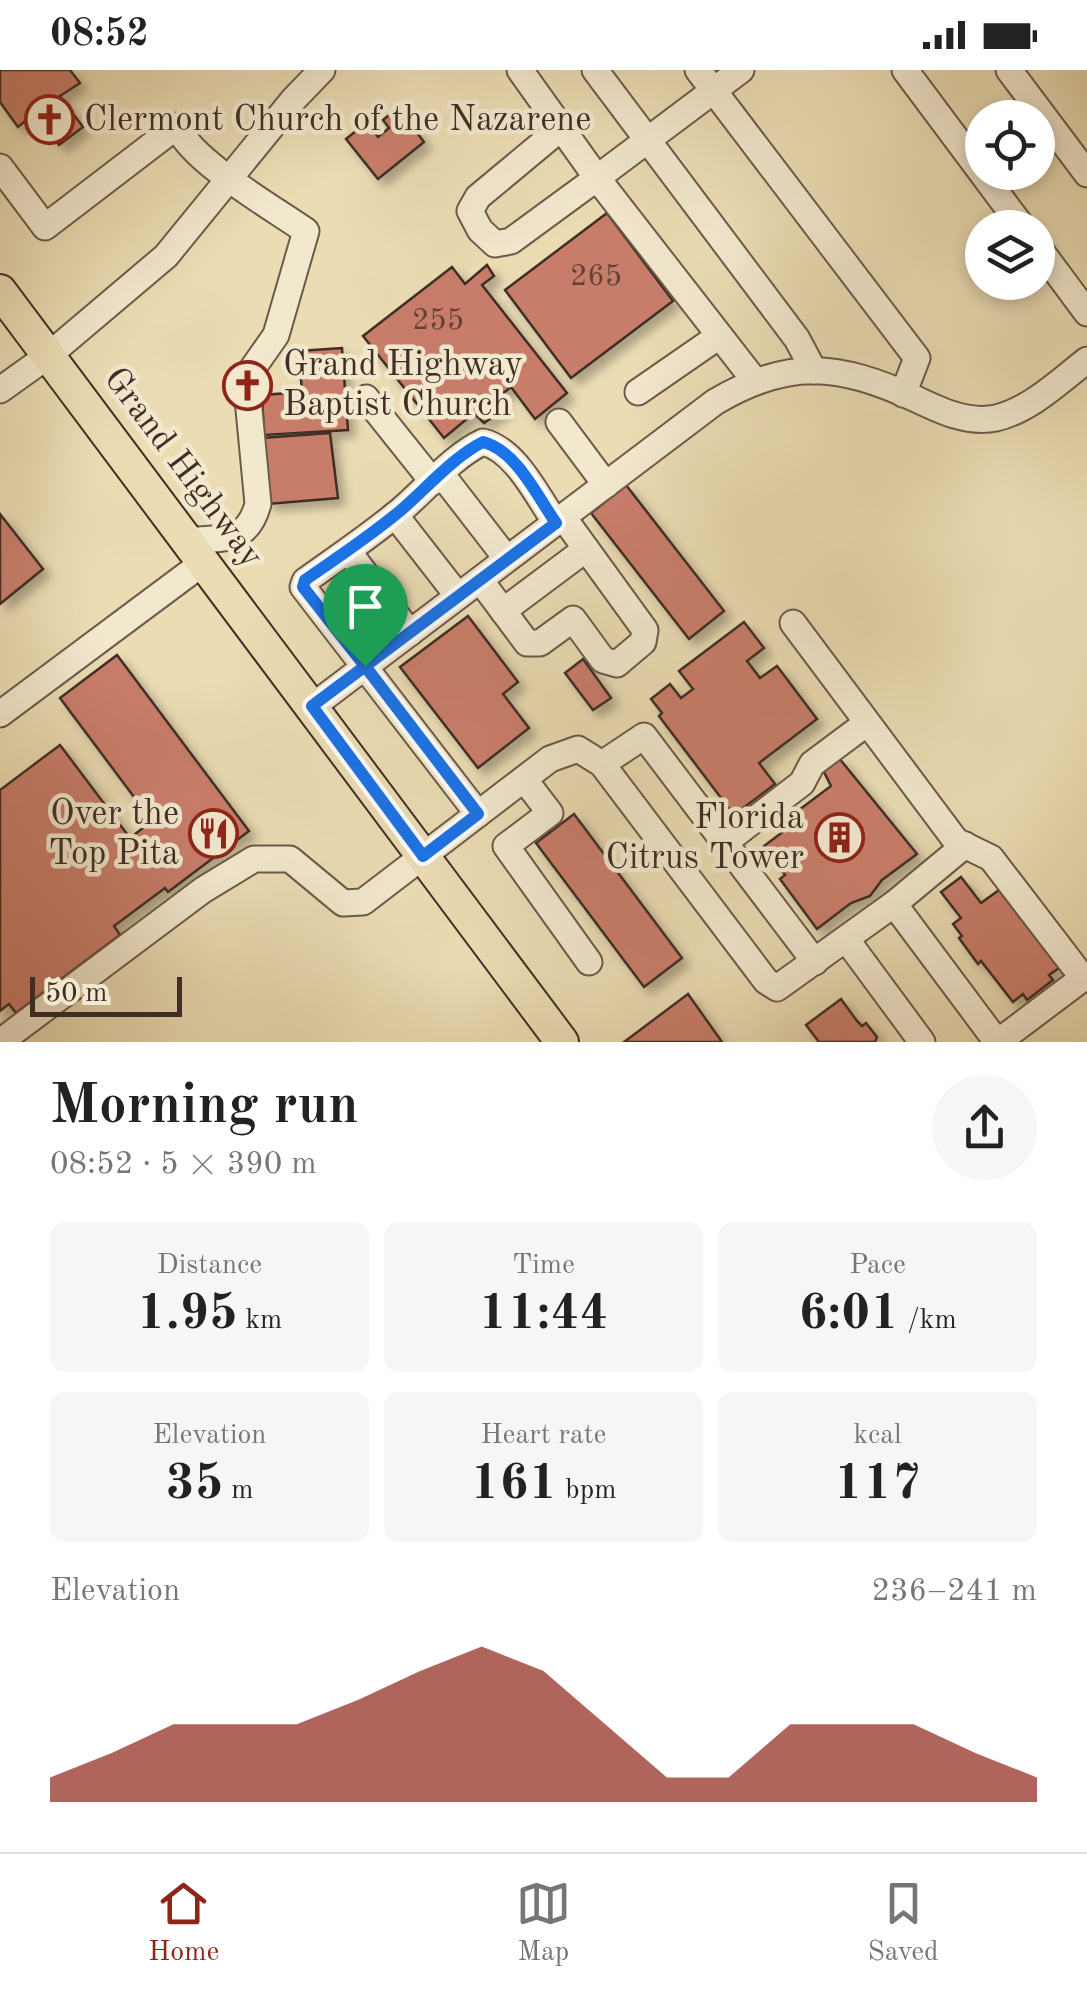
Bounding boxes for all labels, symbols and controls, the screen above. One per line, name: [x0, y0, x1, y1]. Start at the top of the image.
text: 08:52: [50, 16, 149, 54]
church icon: Clermont Church of the Nazarene: [23, 94, 75, 146]
map controls: [965, 100, 1055, 300]
button: locate: [965, 100, 1055, 190]
place label: Clermont Church of the Nazarene: [84, 103, 591, 138]
button: layers: [965, 210, 1055, 300]
house number: 265: [570, 262, 622, 292]
house number: 255: [412, 306, 464, 336]
place label: Grand Highway Baptist Church: [283, 348, 523, 423]
church icon: Grand Highway Baptist Church: [222, 359, 274, 411]
street label: Grand Highway: [97, 362, 269, 574]
pin: [323, 564, 408, 667]
icon: arrive: [338, 579, 393, 634]
place label: Over the Top Pita: [48, 797, 179, 872]
place label: Florida Citrus Tower: [605, 801, 804, 876]
restaurant icon: Over the Top Pita: [188, 808, 240, 860]
building icon: Florida Citrus Tower: [813, 812, 865, 864]
scale bar: [30, 972, 182, 1016]
text: 50 m: [45, 980, 108, 1008]
button: share: [932, 1075, 1037, 1180]
text: Morning run: [50, 1080, 359, 1135]
text: 08:52 · 5 × 390 m: [50, 1149, 317, 1181]
text: Distance: [157, 1252, 262, 1280]
text: Time: [512, 1252, 575, 1280]
text: Pace: [849, 1252, 906, 1280]
text: 1.95: [137, 1290, 238, 1340]
text: 11:44: [479, 1290, 609, 1340]
text: 6:01: [798, 1290, 899, 1340]
text: km: [238, 1307, 282, 1335]
text: /km: [899, 1307, 957, 1335]
text: Elevation: [153, 1422, 266, 1450]
text: Heart rate: [481, 1422, 606, 1450]
text: kcal: [853, 1422, 902, 1450]
text: 35: [165, 1460, 223, 1510]
text: 161: [471, 1460, 558, 1510]
text: 117: [834, 1460, 921, 1510]
text: m: [223, 1477, 254, 1505]
text: bpm: [558, 1477, 616, 1505]
text: Elevation: [50, 1576, 180, 1608]
text: 236–241 m: [871, 1576, 1037, 1608]
tab: Home: [148, 1876, 219, 1971]
tab: Map: [516, 1876, 571, 1971]
tab: Saved: [867, 1876, 939, 1971]

